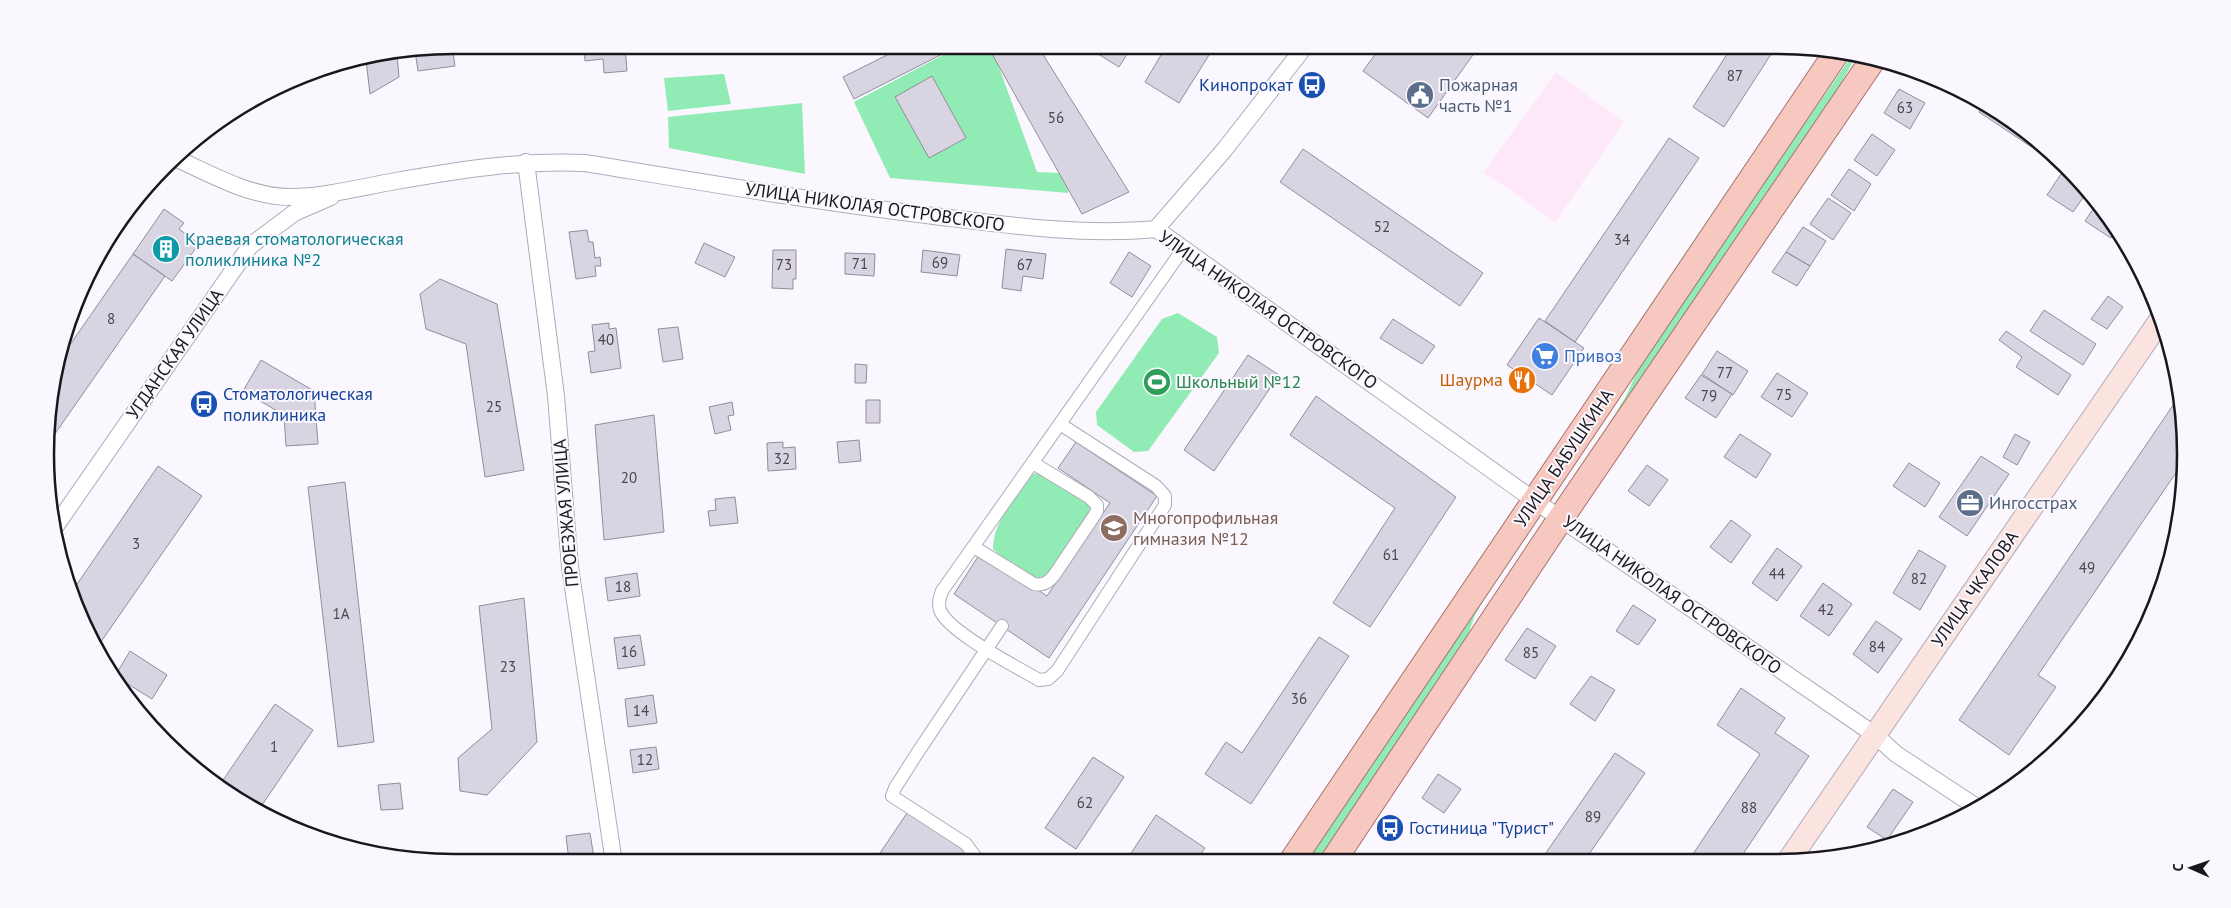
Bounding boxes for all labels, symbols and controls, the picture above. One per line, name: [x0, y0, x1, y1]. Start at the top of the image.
house number: 87: [1727, 66, 1743, 85]
bus stop icon: Кинопрокат: [1297, 70, 1327, 100]
place label: Кинопрокат: [1199, 73, 1294, 96]
place label: Пожарная часть №1: [1439, 73, 1518, 117]
public building icon: Пожарная часть №1: [1405, 80, 1435, 110]
house number: 63: [1897, 98, 1913, 117]
house number: 56: [1048, 108, 1064, 127]
street label: УЛИЦА НИКОЛАЯ ОСТРОВСКОГО: [744, 177, 1006, 236]
house number: 52: [1374, 217, 1390, 236]
street label: УЛИЦА НИКОЛАЯ ОСТРОВСКОГО: [1154, 225, 1382, 394]
place label: Краевая стоматологическая поликлиника №2: [185, 227, 404, 271]
house number: 34: [1614, 230, 1630, 249]
building icon: Краевая стоматологическая поликлиника №2: [151, 234, 181, 264]
house number: 69: [932, 253, 948, 272]
house number: 71: [852, 254, 868, 273]
house number: 73: [776, 255, 792, 274]
house number: 67: [1017, 255, 1033, 274]
street label: УГДАНСКАЯ УЛИЦА: [121, 284, 228, 423]
house number: 8: [107, 309, 115, 328]
house number: 40: [598, 330, 614, 349]
supermarket icon: Привоз: [1530, 341, 1560, 371]
place label: Привоз: [1564, 344, 1622, 367]
house number: 77: [1717, 363, 1733, 382]
restaurant icon: Шаурма: [1507, 365, 1537, 395]
sports icon: Школьный №12: [1142, 367, 1172, 397]
place label: Шаурма: [1440, 368, 1503, 391]
place label: Школьный №12: [1176, 370, 1301, 393]
place label: Стоматологическая поликлиника: [223, 382, 373, 426]
street label: УЛИЦА БАБУШКИНА: [1509, 384, 1619, 531]
house number: 75: [1776, 385, 1792, 404]
house number: 79: [1701, 386, 1717, 405]
bus stop icon: Стоматологическая поликлиника: [189, 389, 219, 419]
house number: 25: [486, 397, 502, 416]
street label: ПРОЕЗЖАЯ УЛИЦА: [548, 438, 583, 588]
house number: 32: [774, 449, 790, 468]
house number: 20: [621, 468, 637, 487]
office icon: Ингосстрах: [1955, 488, 1985, 518]
place label: Ингосстрах: [1989, 491, 2078, 514]
place label: Многопрофильная гимназия №12: [1133, 506, 1278, 550]
street label: УЛИЦА НИКОЛАЯ ОСТРОВСКОГО: [1558, 510, 1786, 679]
school or university icon: Многопрофильная гимназия №12: [1099, 513, 1129, 543]
street label: УЛИЦА ЧКАЛОВА: [1926, 526, 2023, 651]
house number: 3: [132, 534, 140, 553]
house number: 61: [1383, 545, 1399, 564]
house number: 49: [2079, 558, 2095, 577]
house number: 44: [1769, 564, 1785, 583]
house number: 82: [1911, 569, 1927, 588]
house number: 18: [615, 577, 631, 596]
house number: 42: [1818, 600, 1834, 619]
house number: 1А: [333, 604, 350, 623]
house number: 84: [1869, 637, 1885, 656]
house number: 16: [621, 642, 637, 661]
house number: 85: [1523, 643, 1539, 662]
house number: 23: [500, 657, 516, 676]
house number: 36: [1291, 689, 1307, 708]
house number: 14: [633, 701, 649, 720]
house number: 1: [270, 737, 278, 756]
house number: 12: [637, 750, 653, 769]
house number: 62: [1077, 793, 1093, 812]
house number: 88: [1741, 798, 1757, 817]
house number: 89: [1585, 807, 1601, 826]
bus stop icon: Гостиница "Турист": [1375, 813, 1405, 843]
place label: Гостиница "Турист": [1409, 816, 1554, 839]
north arrow: [2166, 843, 2216, 893]
text: С: [2169, 863, 2187, 872]

